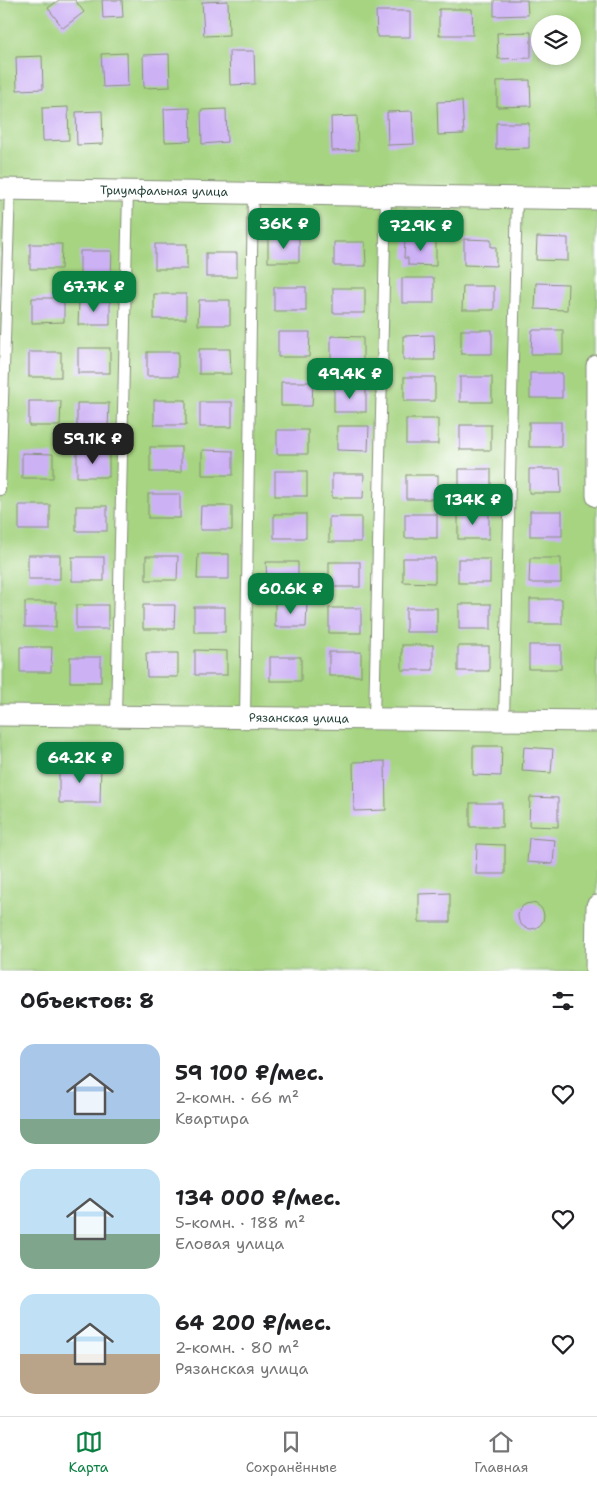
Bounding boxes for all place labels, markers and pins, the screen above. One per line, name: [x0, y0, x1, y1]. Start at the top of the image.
pin: 36K ₽: [249, 208, 319, 250]
pin: 72.9K ₽: [375, 210, 467, 252]
pin: 67.7K ₽: [48, 270, 140, 313]
pin: 49.4K ₽: [304, 358, 396, 400]
pin: 59.1K ₽: [47, 422, 139, 465]
pin: 134K ₽: [432, 484, 514, 526]
pin: 60.6K ₽: [245, 572, 337, 615]
pin: 64.2K ₽: [34, 742, 126, 784]

